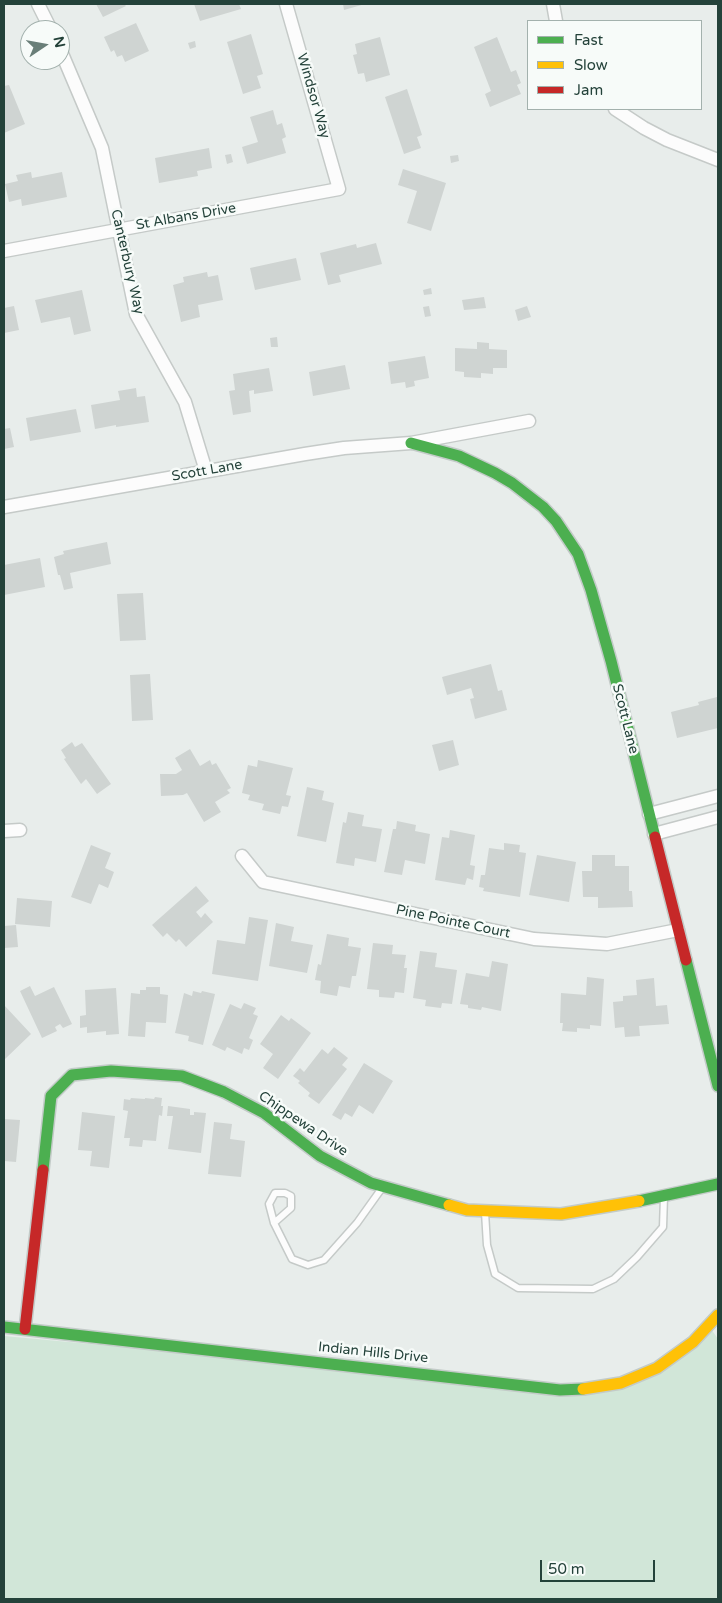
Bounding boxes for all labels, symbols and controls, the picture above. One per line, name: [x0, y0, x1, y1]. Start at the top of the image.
north arrow: [20, 20, 70, 70]
legend: [527, 20, 702, 110]
text: Fast: [574, 31, 603, 49]
text: N: [50, 35, 69, 49]
street label: Windsor Way: [293, 51, 333, 141]
text: Slow: [574, 56, 608, 74]
text: Jam: [574, 81, 603, 99]
street label: St Albans Drive: [135, 200, 237, 234]
street label: Canterbury Way: [107, 208, 147, 316]
street label: Scott Lane: [170, 457, 244, 485]
street label: Scott Lane: [608, 682, 642, 756]
street label: Pine Pointe Court: [394, 902, 512, 942]
street label: Chippewa Drive: [255, 1088, 351, 1160]
street label: Indian Hills Drive: [317, 1339, 429, 1367]
scale bar: [542, 1550, 657, 1582]
text: 50 m: [548, 1560, 585, 1578]

